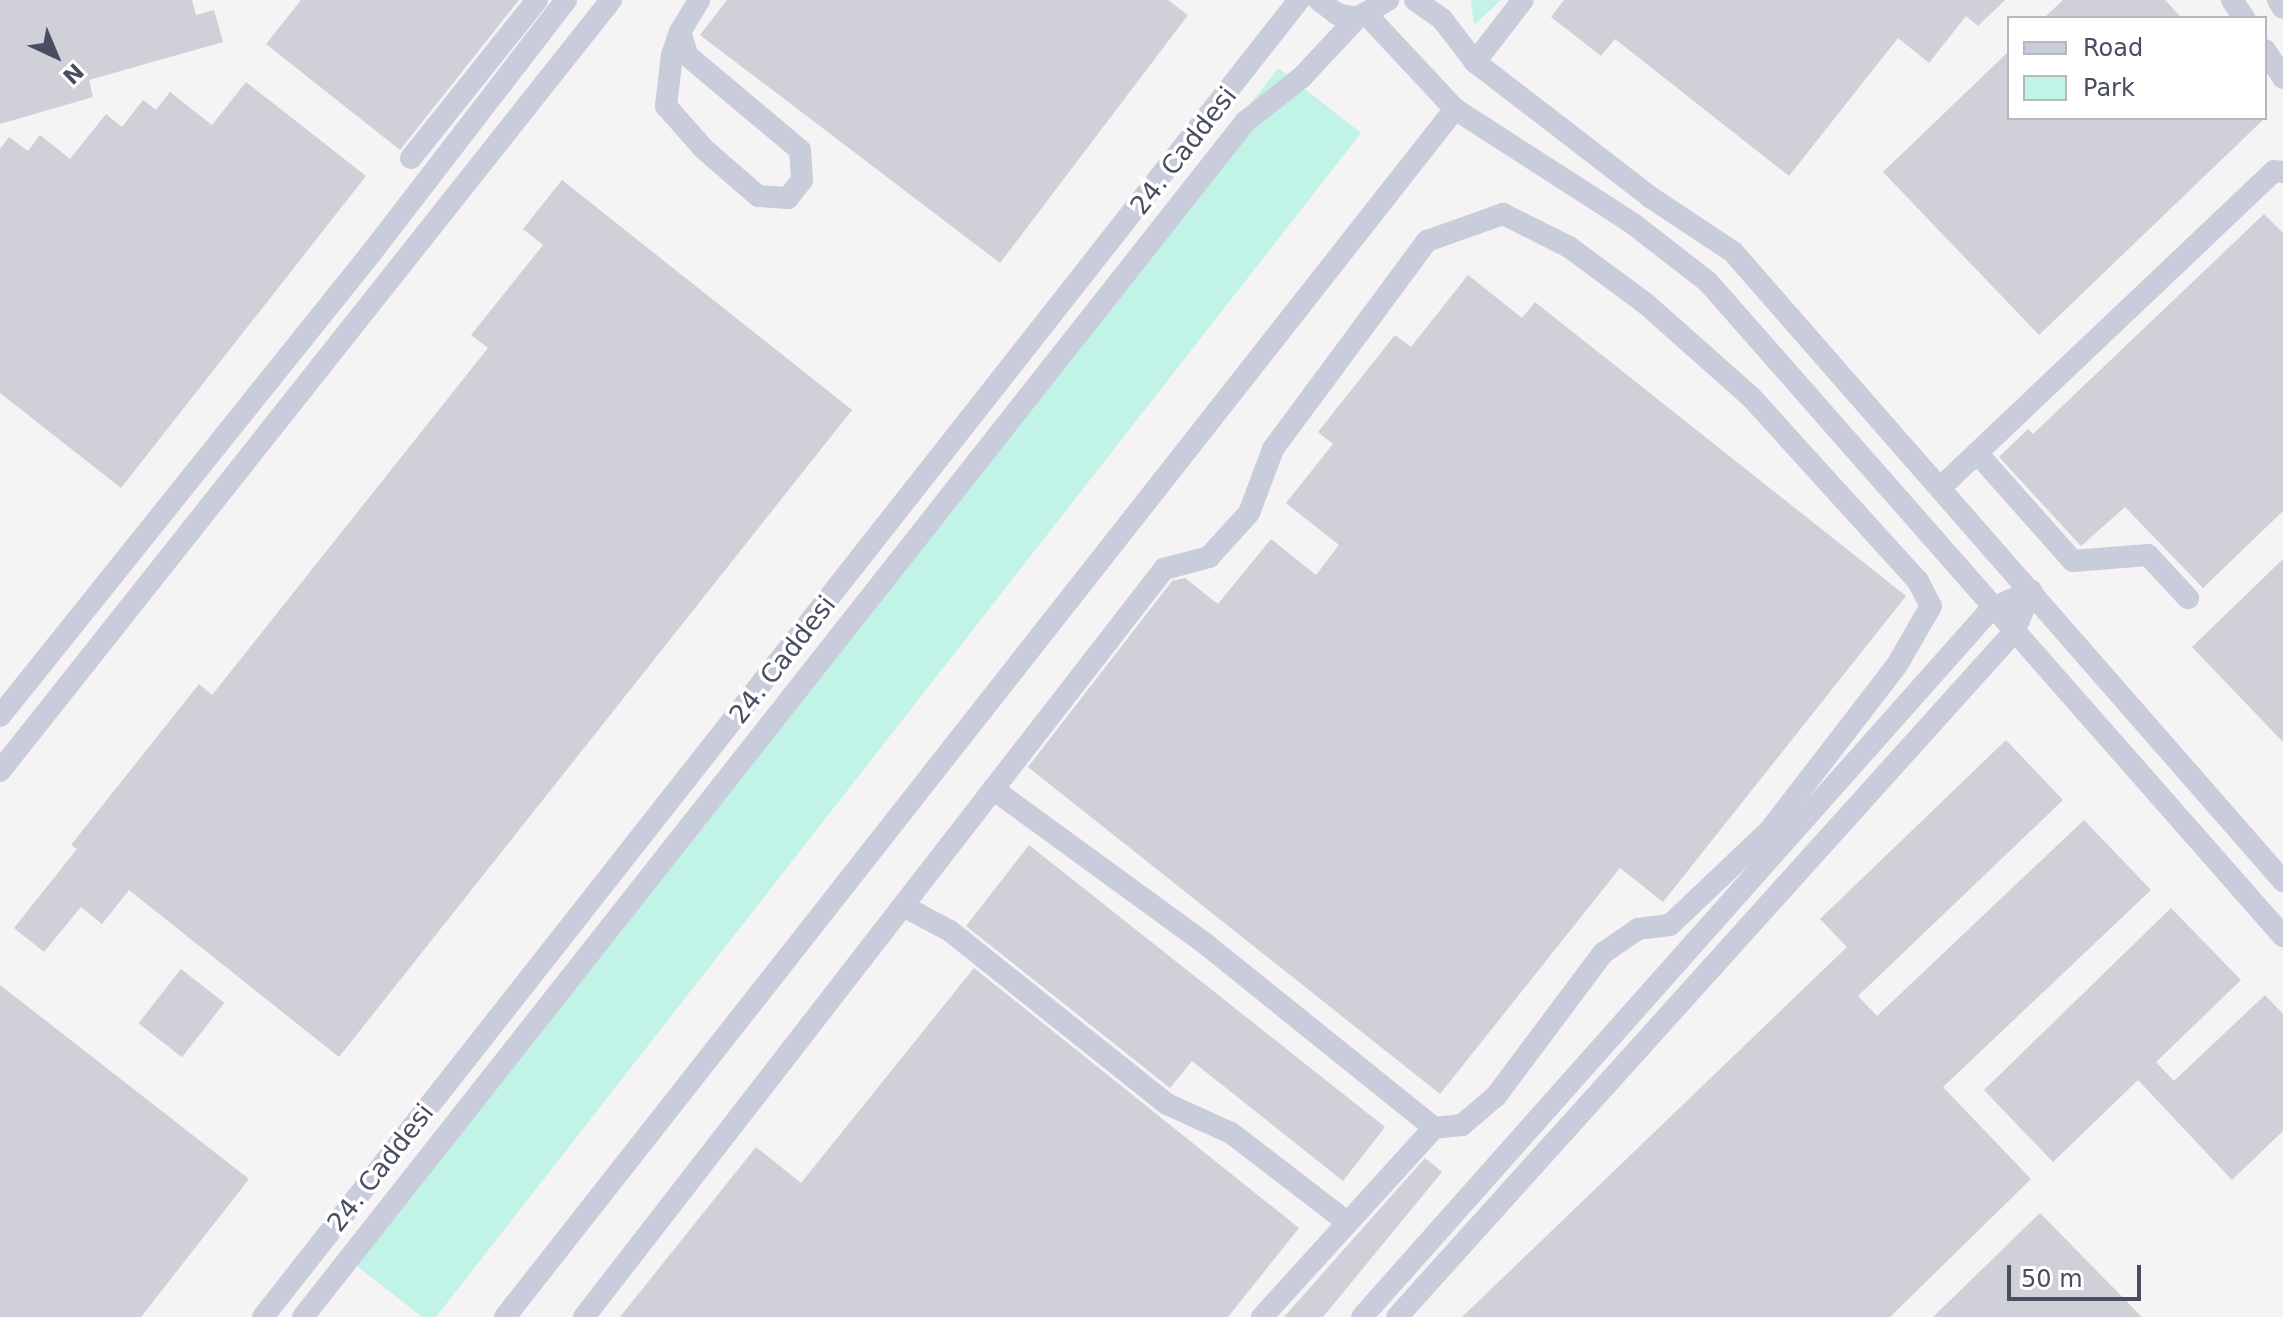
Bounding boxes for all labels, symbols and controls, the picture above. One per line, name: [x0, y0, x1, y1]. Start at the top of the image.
north arrow: [16, 16, 96, 96]
legend: [2007, 16, 2267, 120]
text: Road: [2083, 34, 2143, 62]
text: N: [58, 58, 88, 89]
text: Park: [2083, 74, 2135, 102]
street label: 24. Caddesi: [1124, 81, 1244, 221]
street label: 24. Caddesi: [723, 590, 843, 730]
street label: 24. Caddesi: [321, 1098, 441, 1238]
scale bar: [2011, 1249, 2145, 1299]
text: 50 m: [2021, 1265, 2083, 1293]

